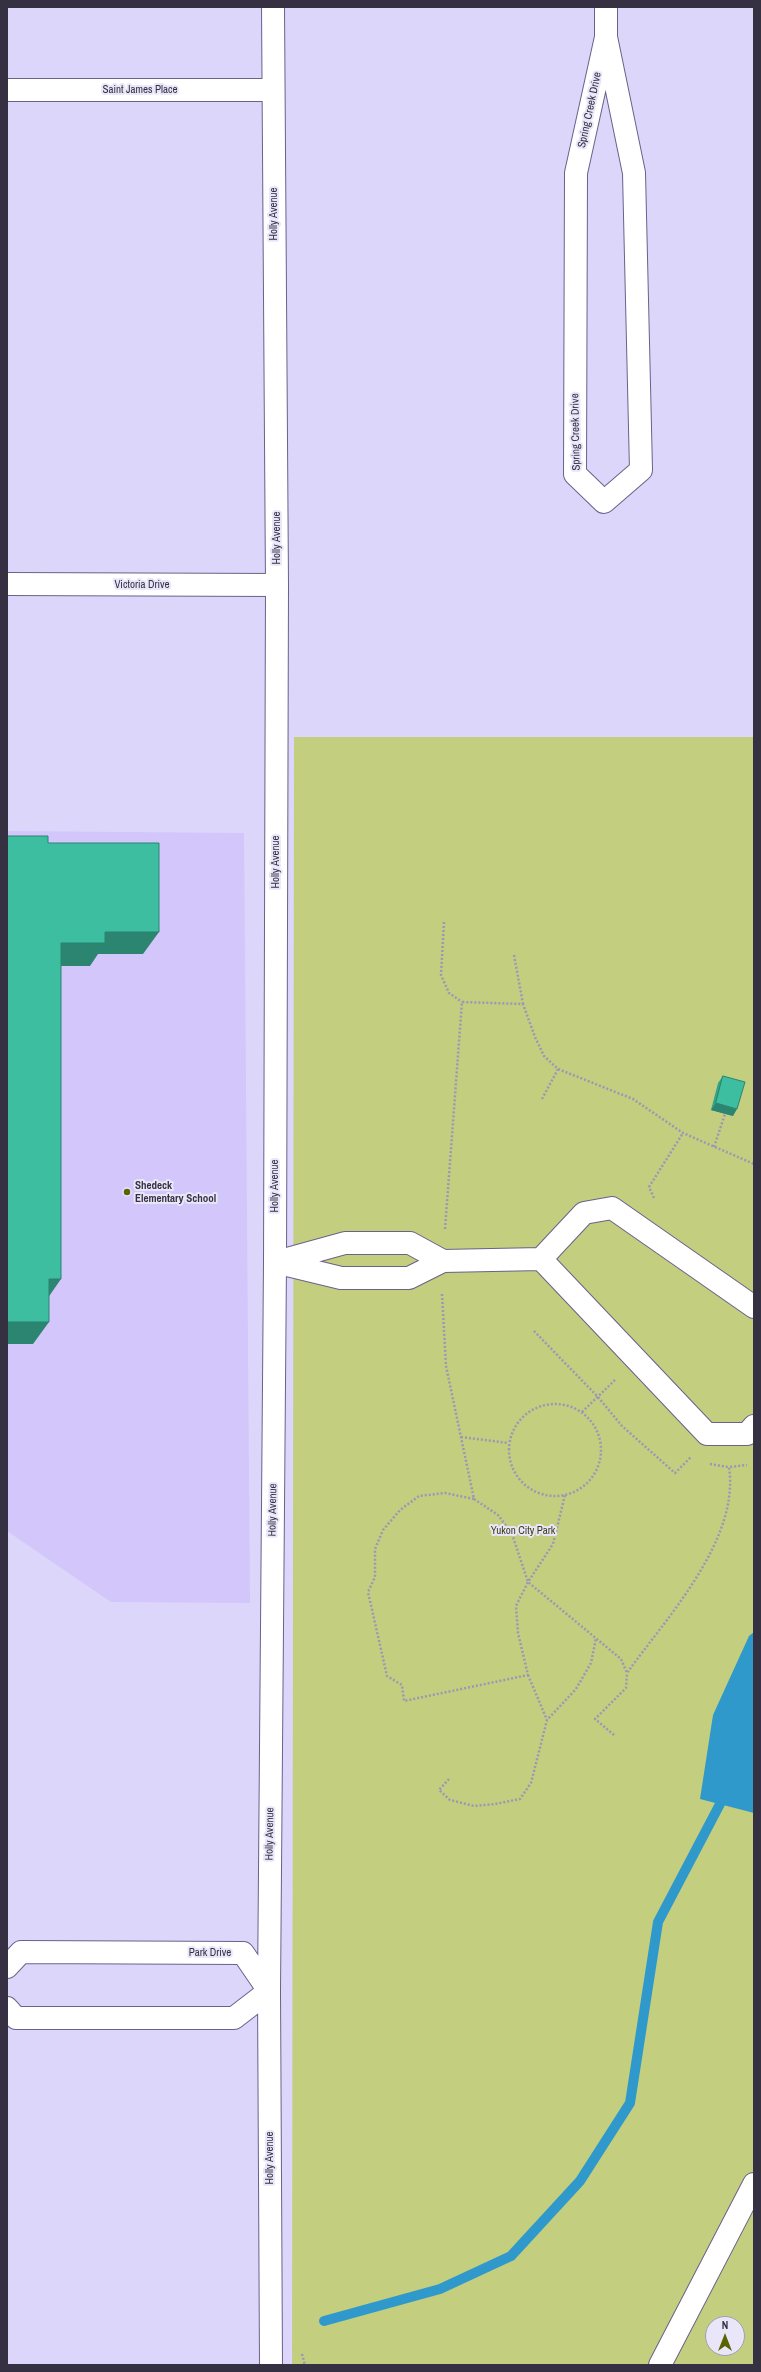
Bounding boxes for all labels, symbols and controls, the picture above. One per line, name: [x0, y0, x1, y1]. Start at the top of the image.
street label: Spring Creek Drive: [576, 71, 604, 149]
street label: Saint James Place: [102, 83, 178, 97]
street label: Holly Avenue: [267, 188, 281, 240]
street label: Spring Creek Drive: [569, 393, 583, 471]
street label: Holly Avenue: [270, 512, 284, 564]
street label: Victoria Drive: [115, 578, 169, 592]
street label: Holly Avenue: [269, 836, 283, 888]
street label: Holly Avenue: [268, 1160, 282, 1212]
place label: Shedeck Elementary School: [135, 1179, 216, 1205]
marker: Shedeck Elementary School: [122, 1187, 132, 1197]
street label: Holly Avenue: [266, 1483, 280, 1537]
park label: Yukon City Park: [491, 1524, 555, 1538]
street label: Holly Avenue: [263, 1807, 277, 1861]
street label: Park Drive: [189, 1946, 231, 1960]
street label: Holly Avenue: [263, 2132, 277, 2184]
north arrow: [705, 2316, 745, 2356]
text: N: [722, 2318, 728, 2332]

